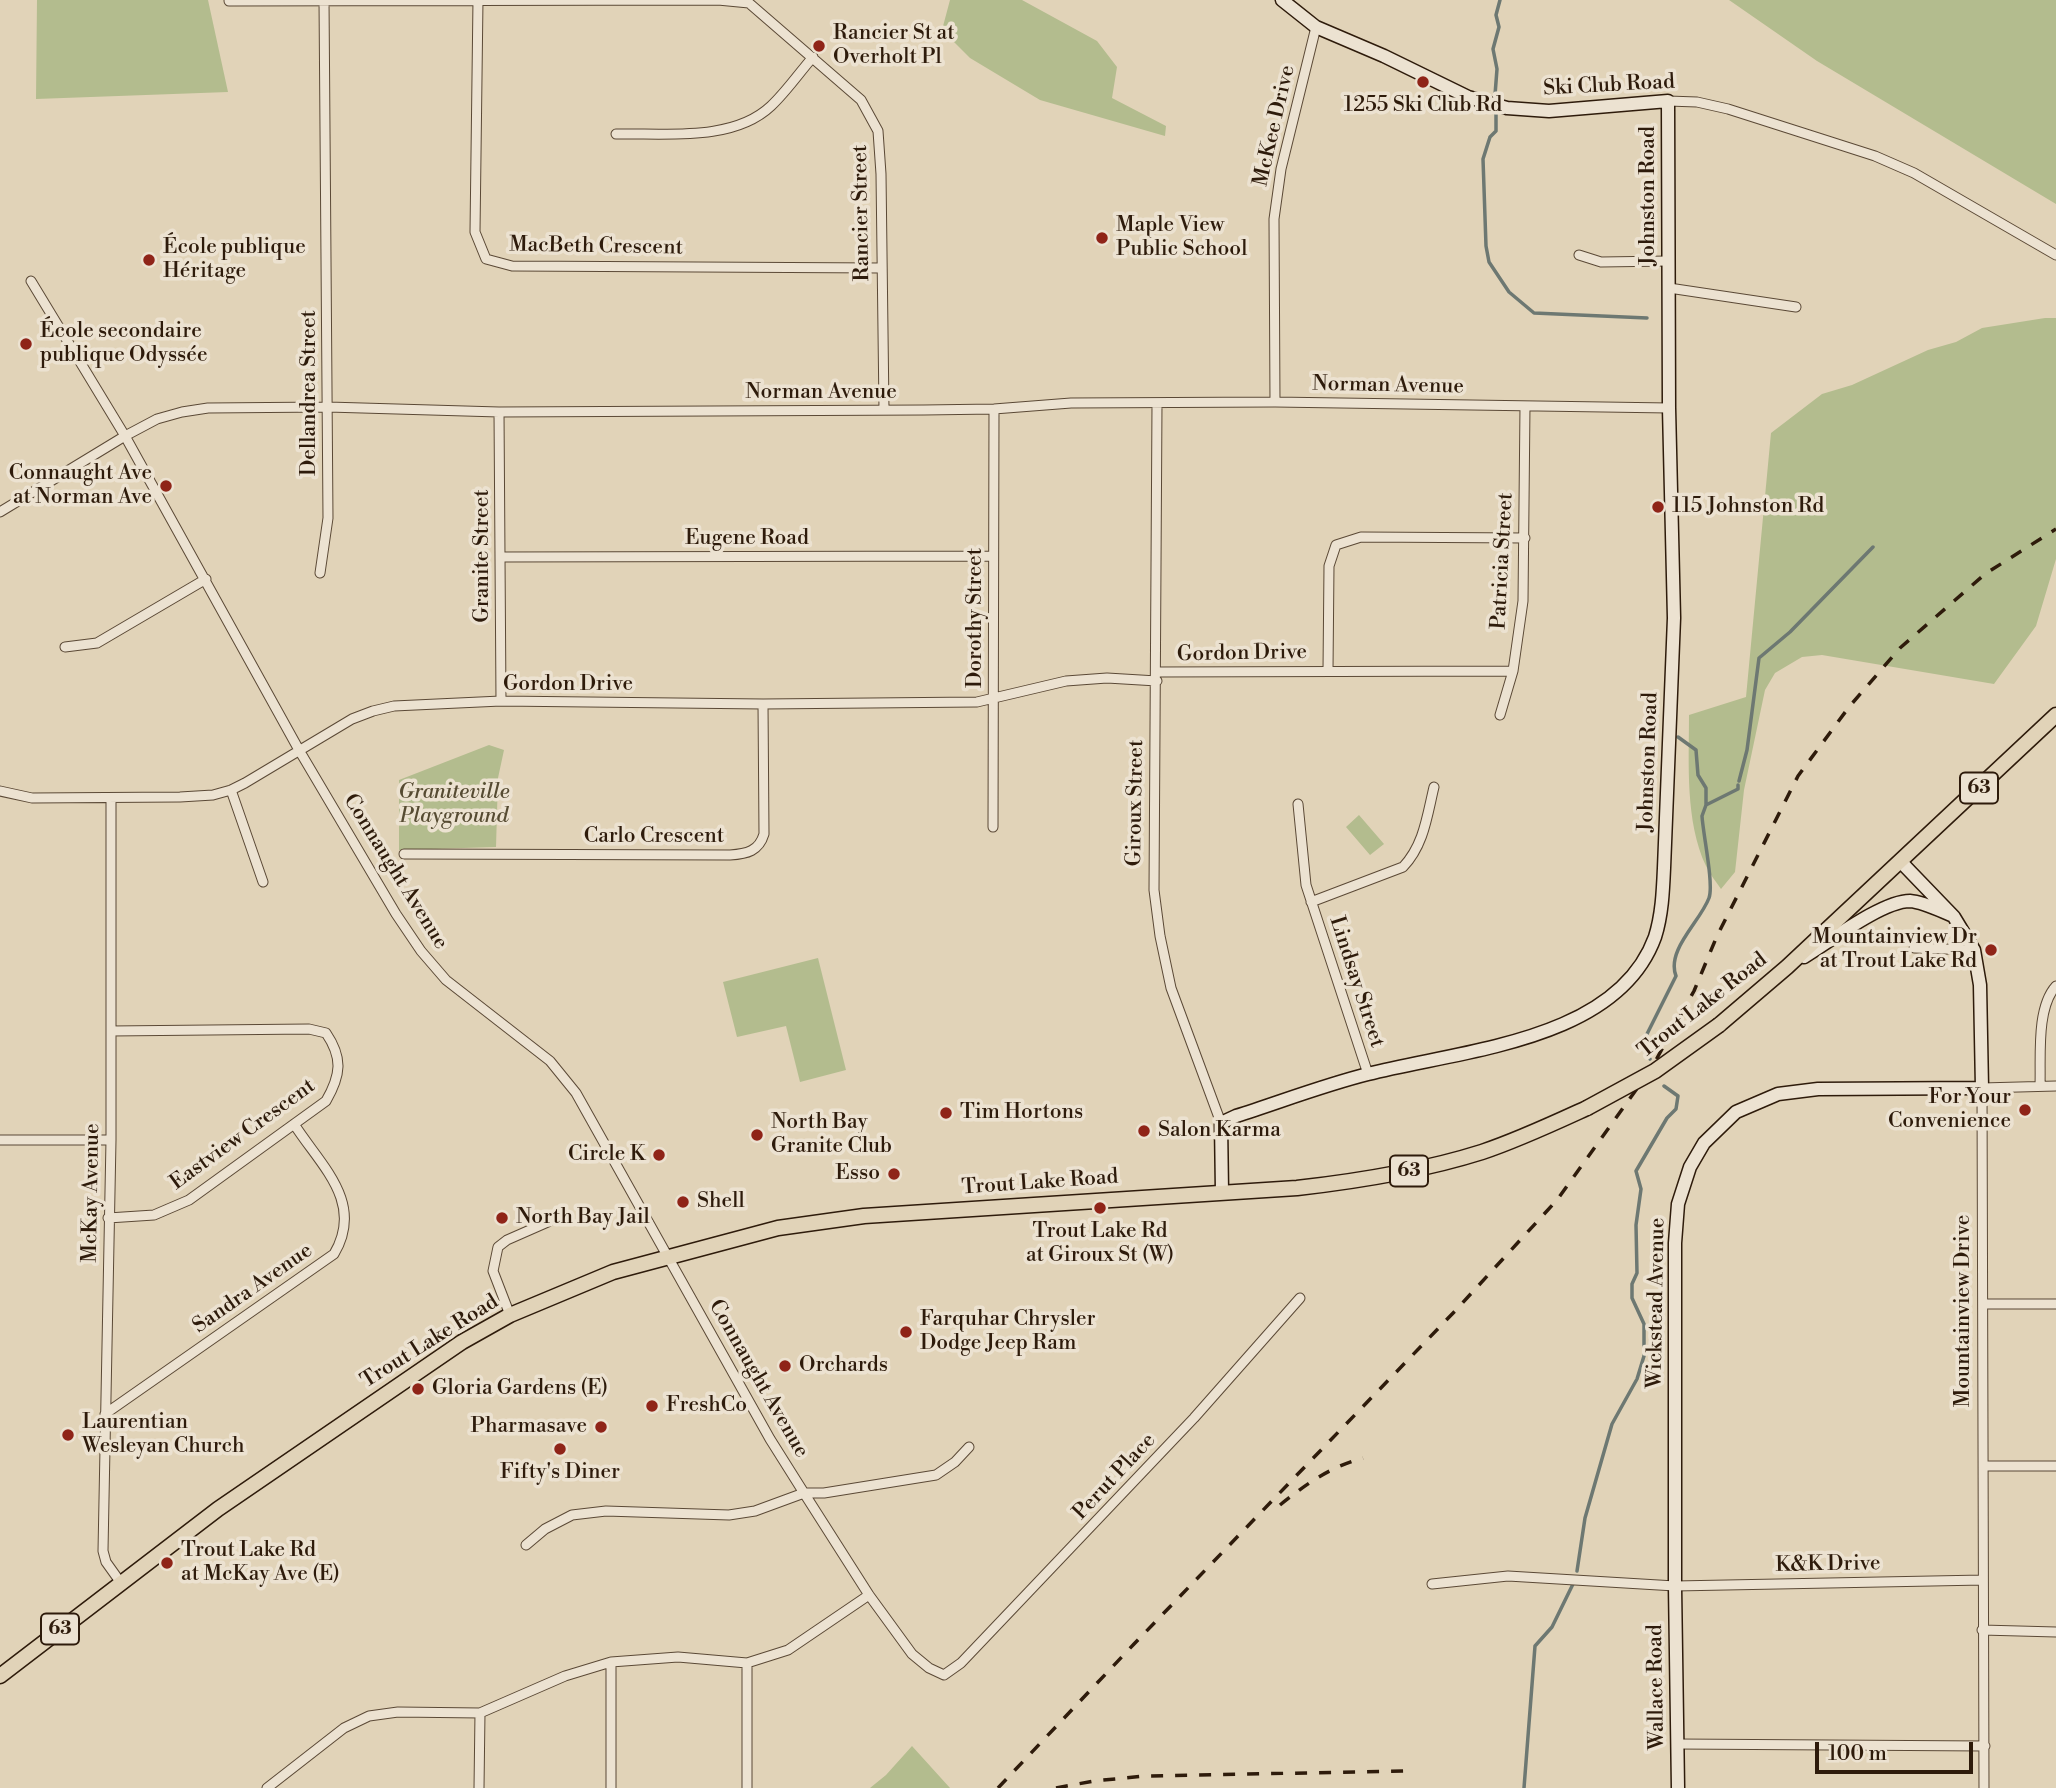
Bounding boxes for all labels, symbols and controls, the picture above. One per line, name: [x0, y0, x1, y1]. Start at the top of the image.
place label: Rancier St at Overholt Pl: [833, 21, 955, 71]
marker: Rancier St at Overholt Pl: [811, 38, 827, 54]
street label: McKee Drive: [1249, 63, 1301, 189]
street label: Ski Club Road: [1542, 70, 1676, 102]
marker: 1255 Ski Club Rd: [1415, 74, 1431, 90]
place label: 1255 Ski Club Rd: [1344, 93, 1502, 119]
street label: Johnston Road: [1636, 126, 1662, 266]
street label: Rancier Street: [848, 144, 876, 282]
place label: Maple View Public School: [1116, 213, 1247, 263]
marker: Maple View Public School: [1094, 230, 1110, 246]
street label: MacBeth Crescent: [509, 233, 683, 261]
place label: École publique Héritage: [163, 235, 306, 285]
marker: École publique Héritage: [141, 252, 157, 268]
street label: Dellandrea Street: [297, 310, 323, 476]
place label: École secondaire publique Odyssée: [40, 319, 208, 369]
marker: École secondaire publique Odyssée: [18, 336, 34, 352]
street label: Norman Avenue: [1312, 372, 1464, 400]
street label: Norman Avenue: [745, 380, 897, 406]
place label: Connaught Ave at Norman Ave: [9, 461, 152, 511]
marker: Connaught Ave at Norman Ave: [158, 478, 174, 494]
street label: Granite Street: [470, 489, 496, 623]
street label: Patricia Street: [1487, 492, 1519, 630]
place label: 115 Johnston Rd: [1672, 494, 1824, 520]
marker: 115 Johnston Rd: [1650, 499, 1666, 515]
street label: Eugene Road: [685, 526, 809, 552]
street label: Dorothy Street: [963, 548, 989, 688]
street label: Gordon Drive: [1177, 640, 1307, 668]
street label: Gordon Drive: [503, 672, 633, 698]
street label: Johnston Road: [1634, 692, 1664, 832]
street label: Giroux Street: [1122, 739, 1150, 867]
road number: 63: [1960, 772, 1998, 804]
park label: Graniteville Playground: [398, 780, 510, 830]
street label: Connaught Avenue: [337, 790, 453, 954]
street label: Carlo Crescent: [584, 824, 724, 850]
street label: Lindsay Street: [1323, 913, 1389, 1051]
place label: Mountainview Dr at Trout Lake Rd: [1812, 925, 1977, 975]
marker: Mountainview Dr at Trout Lake Rd: [1983, 942, 1999, 958]
street label: Trout Lake Road: [1633, 948, 1773, 1064]
street label: Eastview Crescent: [166, 1074, 320, 1196]
place label: For Your Convenience: [1888, 1085, 2011, 1135]
place label: Tim Hortons: [960, 1100, 1083, 1126]
marker: For Your Convenience: [2017, 1102, 2033, 1118]
marker: Tim Hortons: [938, 1105, 954, 1121]
place label: North Bay Granite Club: [771, 1110, 892, 1160]
place label: Salon Karma: [1158, 1118, 1281, 1144]
street label: McKay Avenue: [78, 1123, 106, 1263]
marker: Salon Karma: [1136, 1123, 1152, 1139]
marker: North Bay Granite Club: [749, 1127, 765, 1143]
place label: Circle K: [568, 1142, 645, 1168]
marker: Circle K: [651, 1147, 667, 1163]
road number: 63: [1390, 1156, 1428, 1186]
place label: Esso: [835, 1161, 880, 1187]
street label: Trout Lake Road: [961, 1165, 1119, 1201]
marker: Esso: [886, 1166, 902, 1182]
place label: Shell: [697, 1189, 745, 1215]
marker: Shell: [675, 1194, 691, 1210]
marker: Trout Lake Rd at Giroux St (W): [1092, 1200, 1108, 1216]
place label: North Bay Jail: [516, 1205, 650, 1231]
marker: North Bay Jail: [494, 1210, 510, 1226]
street label: Mountainview Drive: [1951, 1215, 1977, 1407]
street label: Wickstead Avenue: [1643, 1217, 1671, 1389]
place label: Trout Lake Rd at Giroux St (W): [1026, 1219, 1174, 1269]
street label: Sandra Avenue: [188, 1238, 318, 1340]
street label: Trout Lake Road: [357, 1290, 503, 1394]
street label: Connaught Avenue: [703, 1296, 813, 1462]
place label: Farquhar Chrysler Dodge Jeep Ram: [920, 1307, 1096, 1357]
marker: Farquhar Chrysler Dodge Jeep Ram: [898, 1324, 914, 1340]
place label: Orchards: [799, 1353, 888, 1379]
marker: Orchards: [777, 1358, 793, 1374]
place label: Gloria Gardens (E): [432, 1376, 608, 1402]
marker: Gloria Gardens (E): [410, 1381, 426, 1397]
place label: FreshCo: [666, 1393, 747, 1419]
marker: FreshCo: [644, 1398, 660, 1414]
place label: Laurentian Wesleyan Church: [82, 1410, 245, 1460]
place label: Pharmasave: [471, 1414, 587, 1440]
marker: Pharmasave: [593, 1419, 609, 1435]
marker: Laurentian Wesleyan Church: [60, 1427, 76, 1443]
street label: Perut Place: [1068, 1428, 1162, 1526]
marker: Fifty's Diner: [552, 1441, 568, 1457]
place label: Fifty's Diner: [500, 1460, 620, 1486]
place label: Trout Lake Rd at McKay Ave (E): [181, 1538, 340, 1588]
street label: K&K Drive: [1775, 1551, 1881, 1579]
marker: Trout Lake Rd at McKay Ave (E): [159, 1555, 175, 1571]
road number: 63: [41, 1614, 79, 1644]
street label: Wallace Road: [1643, 1624, 1671, 1750]
scale bar: [1818, 1728, 1976, 1772]
text: 100 m: [1828, 1741, 1887, 1767]

